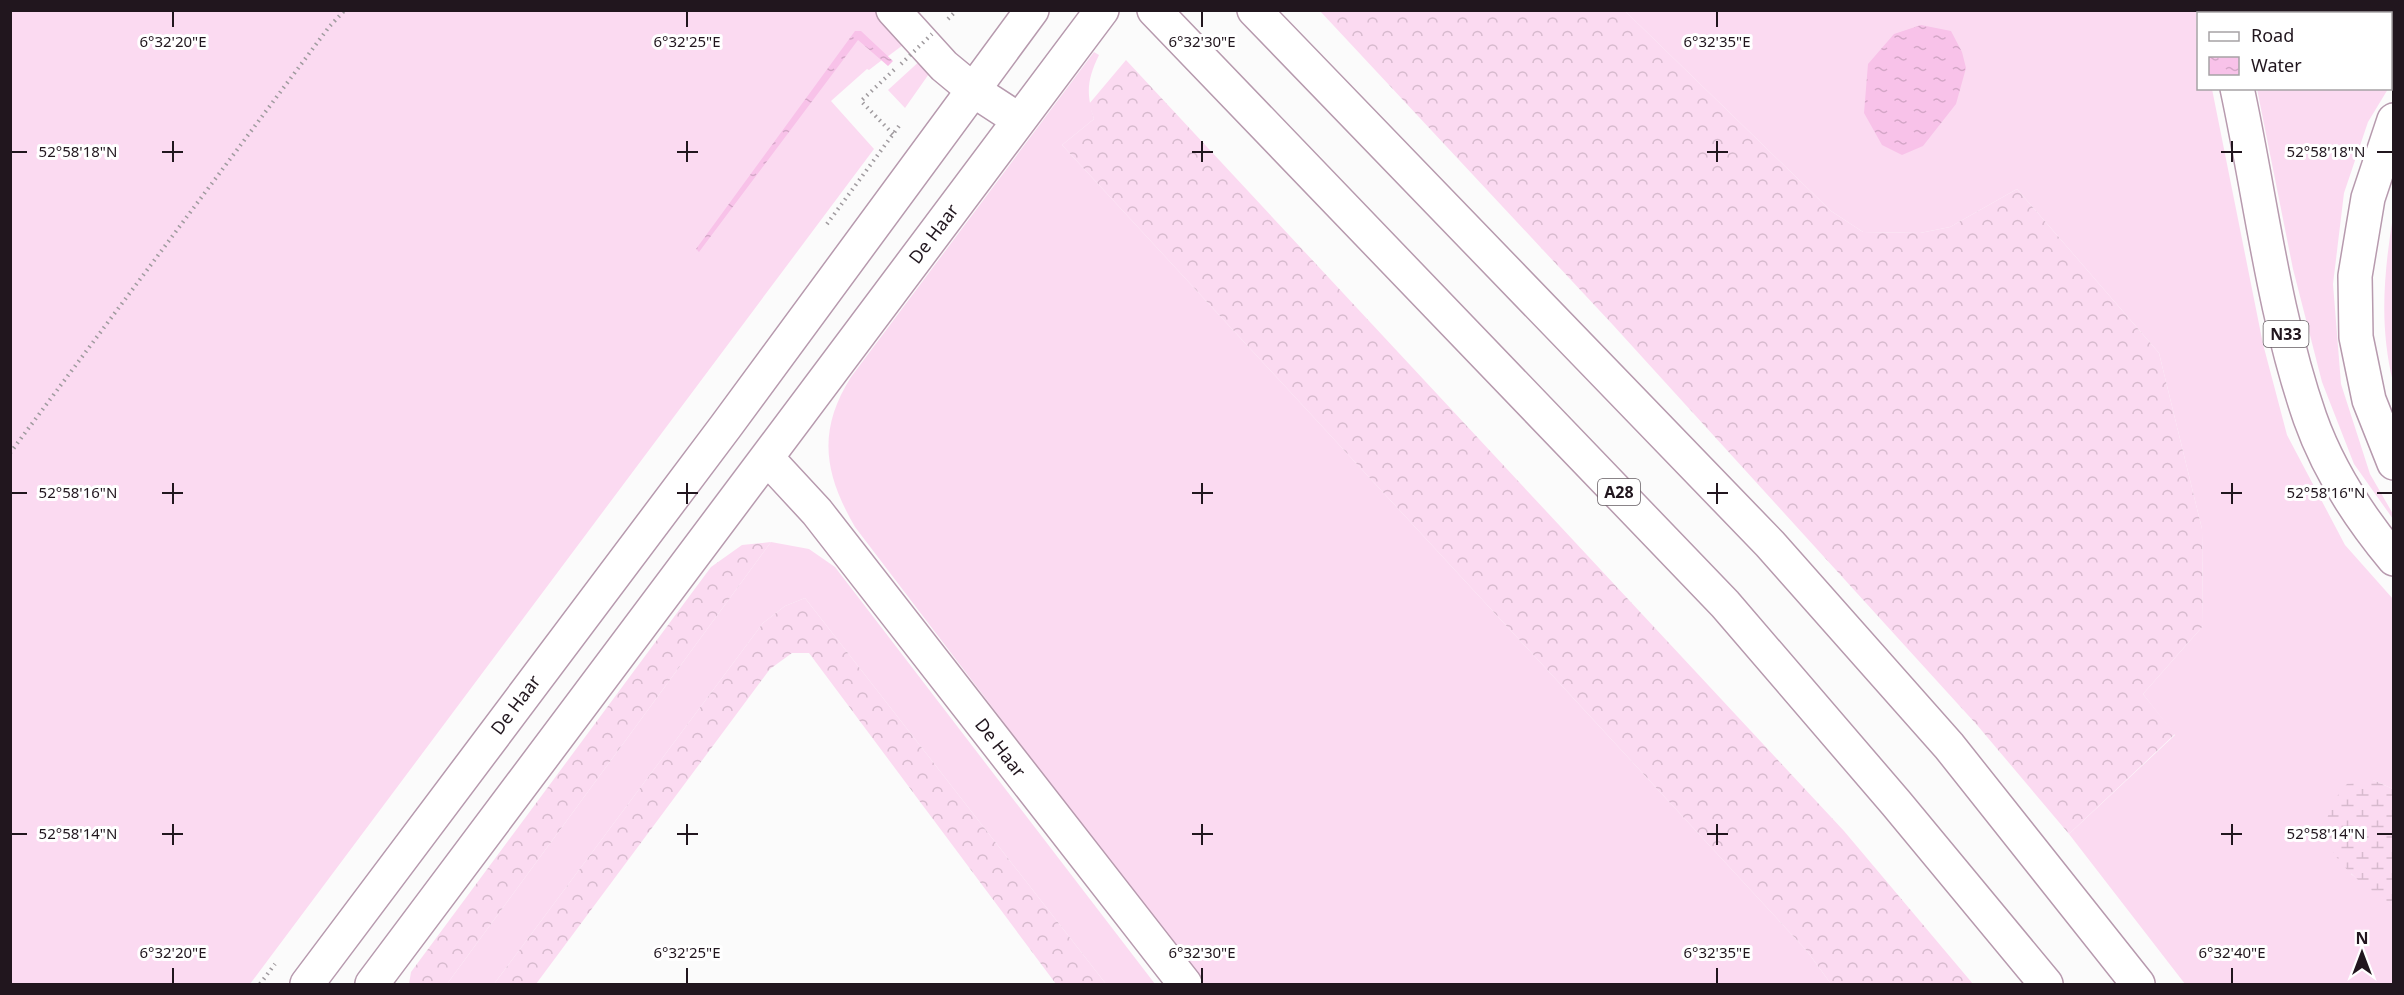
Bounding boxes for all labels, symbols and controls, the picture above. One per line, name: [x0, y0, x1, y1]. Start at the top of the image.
legend: [2197, 12, 2392, 90]
text: Road: [2251, 23, 2294, 47]
text: 6°32'20"E: [139, 31, 207, 51]
text: 6°32'25"E: [653, 31, 721, 51]
text: 6°32'30"E: [1168, 31, 1236, 51]
text: 6°32'35"E: [1683, 31, 1751, 51]
text: Water: [2251, 53, 2302, 77]
text: 52°58'18"N: [39, 141, 117, 161]
text: 52°58'18"N: [2287, 141, 2365, 161]
street label: De Haar: [903, 198, 964, 268]
road number: N33: [2264, 321, 2308, 347]
road number: A28: [1598, 479, 1640, 505]
text: 52°58'16"N: [39, 482, 117, 502]
text: 52°58'16"N: [2287, 482, 2365, 502]
street label: De Haar: [485, 669, 546, 739]
street label: De Haar: [970, 713, 1032, 782]
text: 52°58'14"N: [39, 823, 117, 843]
text: 52°58'14"N: [2287, 823, 2365, 843]
north arrow: [2332, 923, 2392, 983]
text: N: [2355, 927, 2369, 949]
text: 6°32'20"E: [139, 942, 207, 962]
text: 6°32'25"E: [653, 942, 721, 962]
text: 6°32'30"E: [1168, 942, 1236, 962]
text: 6°32'35"E: [1683, 942, 1751, 962]
text: 6°32'40"E: [2198, 942, 2266, 962]

